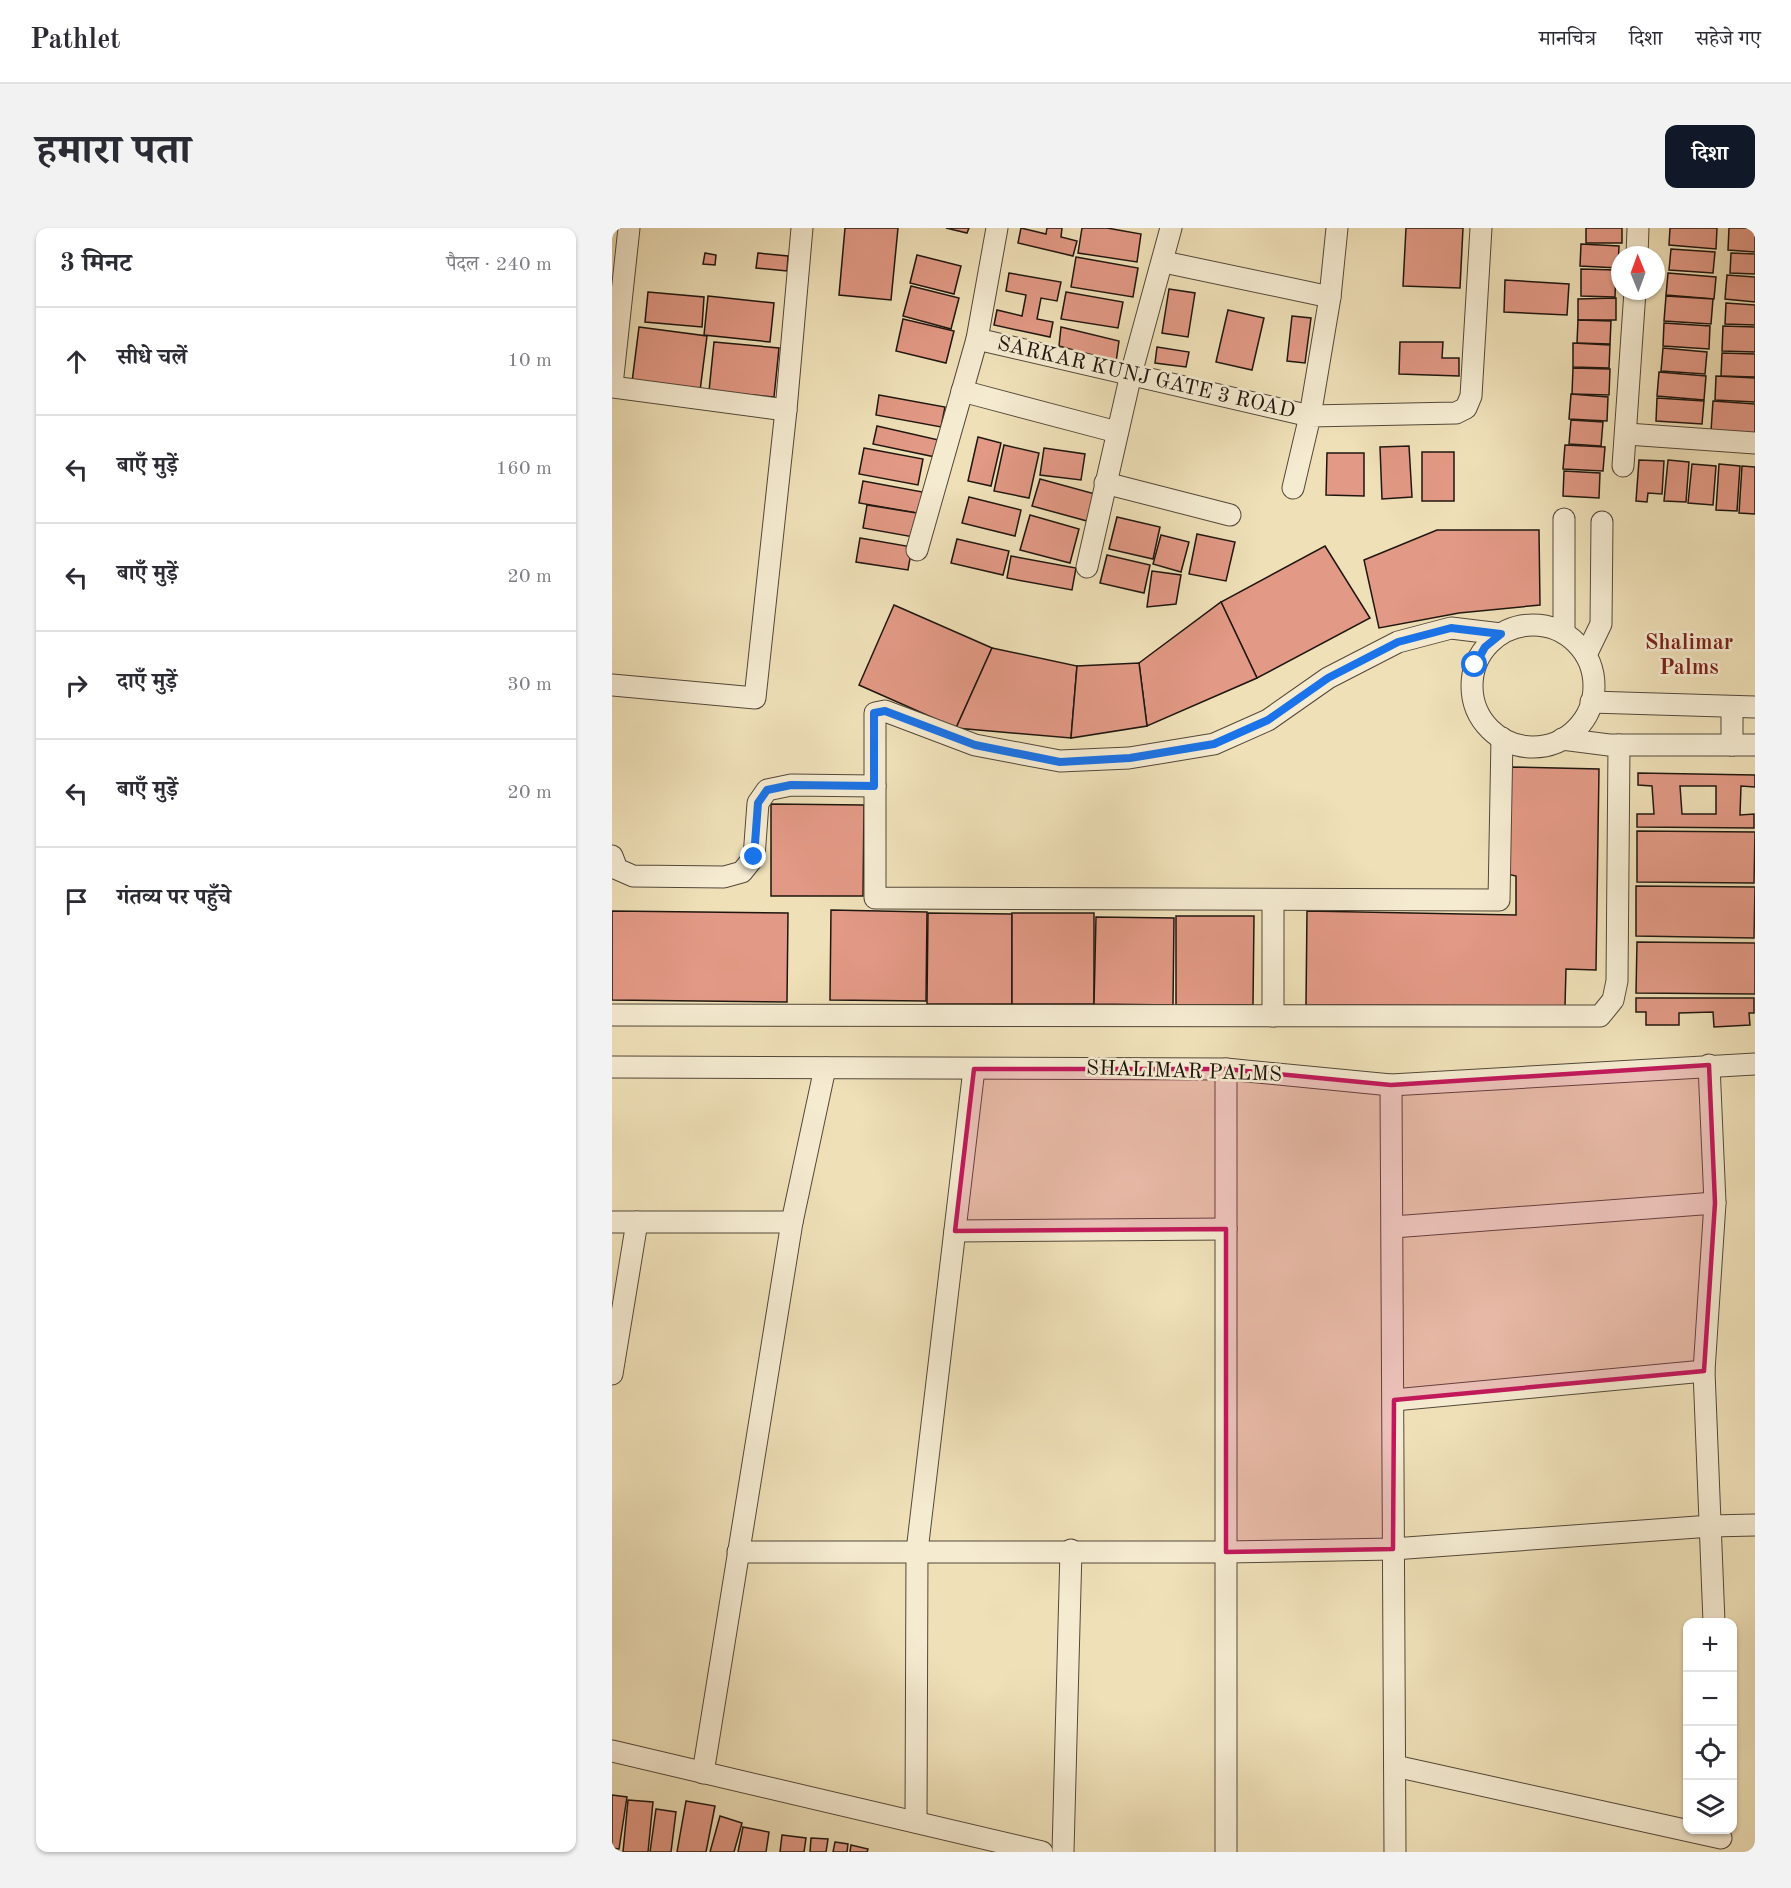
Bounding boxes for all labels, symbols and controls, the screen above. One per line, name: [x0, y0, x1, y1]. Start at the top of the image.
text: Pathlet: [30, 27, 121, 55]
text: मानचित्र: [1539, 29, 1596, 50]
text: दिशा: [1629, 29, 1662, 50]
text: सहेजे गए: [1695, 29, 1761, 50]
button: दिशा: [1665, 125, 1755, 188]
text: हमारा पता: [36, 131, 191, 173]
north arrow: [1611, 246, 1665, 300]
text: 3 मिनट: [60, 251, 132, 277]
text: पैदल · 240 m: [446, 255, 552, 275]
street label: SARKAR KUNJ GATE 3 ROAD: [995, 333, 1297, 423]
icon: ahead: [60, 345, 93, 378]
text: सीधे चलें: [117, 347, 187, 369]
text: 10 m: [507, 351, 552, 371]
icon: left: [60, 453, 93, 486]
text: बाएँ मुड़ें: [117, 455, 178, 477]
text: 160 m: [496, 459, 552, 479]
icon: left: [60, 561, 93, 594]
text: बाएँ मुड़ें: [117, 563, 178, 585]
text: 20 m: [507, 567, 552, 587]
district label: Shalimar Palms: [1645, 632, 1733, 679]
route start: [1461, 651, 1487, 677]
icon: right: [60, 669, 93, 702]
text: दाएँ मुड़ें: [117, 671, 177, 693]
text: 30 m: [507, 675, 552, 695]
icon: left: [60, 777, 93, 810]
text: बाएँ मुड़ें: [117, 779, 178, 801]
text: 20 m: [507, 783, 552, 803]
route end: [740, 843, 766, 869]
icon: arrive: [60, 885, 93, 918]
text: गंतव्य पर पहुँचे: [117, 887, 231, 909]
street label: SHALIMAR PALMS: [1086, 1058, 1282, 1086]
map controls: [1683, 1618, 1737, 1834]
button: +: [1683, 1618, 1737, 1672]
button: −: [1683, 1672, 1737, 1726]
button: locate: [1683, 1726, 1737, 1780]
button: layers: [1683, 1780, 1737, 1834]

